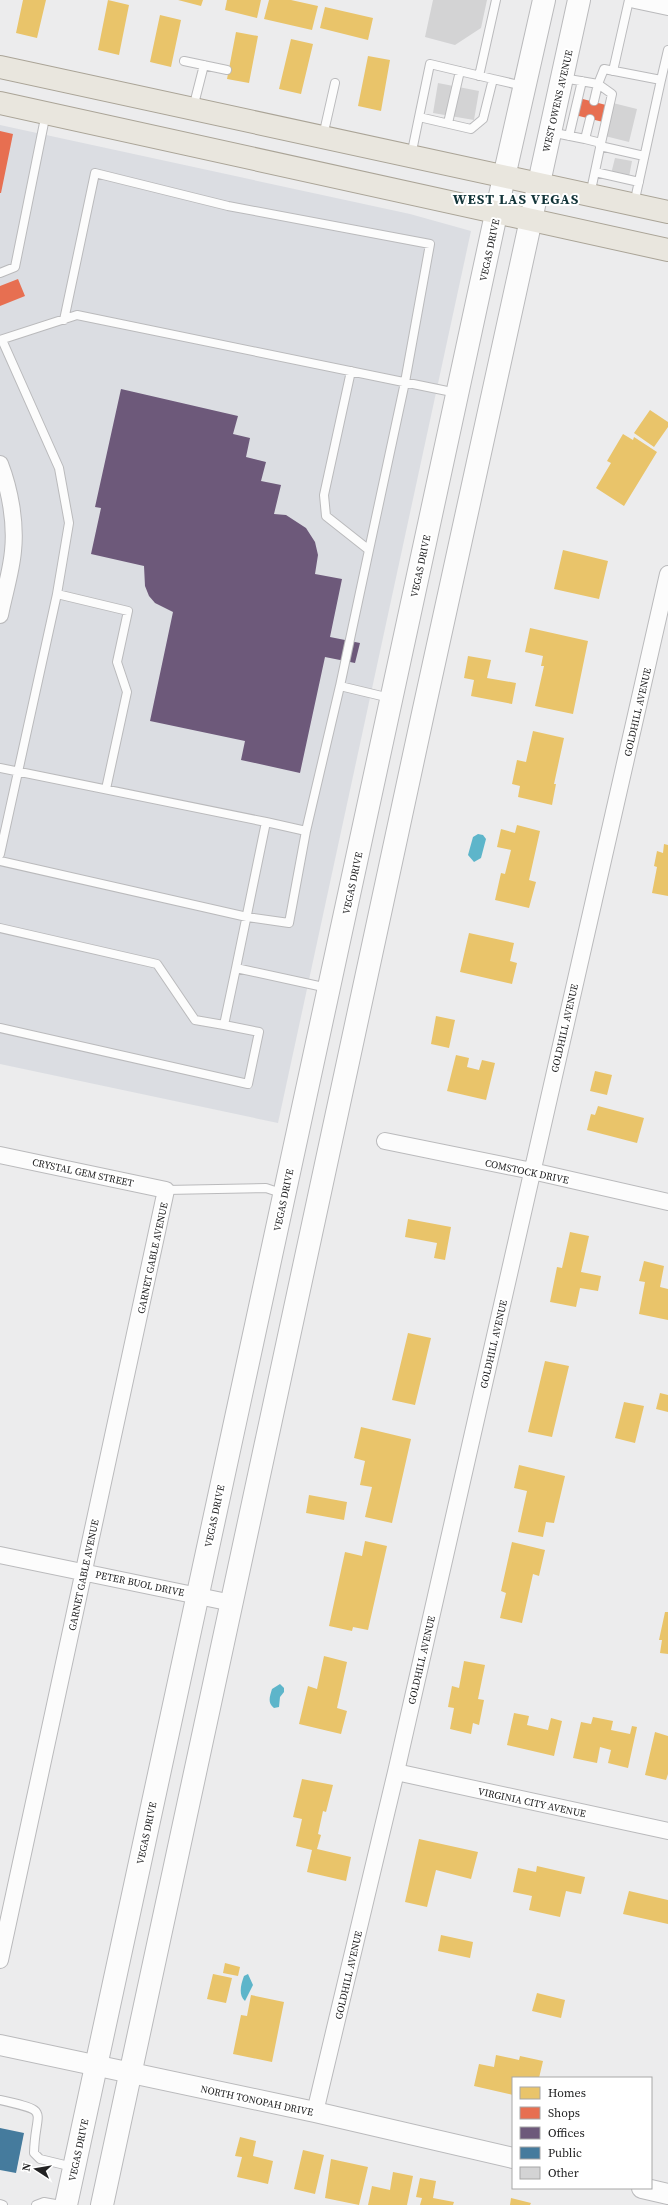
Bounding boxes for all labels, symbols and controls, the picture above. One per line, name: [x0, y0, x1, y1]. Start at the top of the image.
street label: WEST OWENS AVENUE: [539, 49, 576, 154]
district label: WEST LAS VEGAS: [453, 189, 579, 209]
street label: VEGAS DRIVE: [477, 218, 502, 282]
street label: VEGAS DRIVE: [408, 534, 433, 598]
street label: GOLDHILL AVENUE: [621, 667, 654, 758]
street label: VEGAS DRIVE: [340, 851, 365, 915]
street label: GOLDHILL AVENUE: [548, 983, 581, 1074]
street label: CRYSTAL GEM STREET: [31, 1155, 135, 1190]
street label: COMSTOCK DRIVE: [484, 1156, 570, 1187]
street label: VEGAS DRIVE: [271, 1168, 296, 1232]
street label: GARNET GABLE AVENUE: [134, 1201, 171, 1315]
street label: GOLDHILL AVENUE: [477, 1299, 510, 1390]
street label: VEGAS DRIVE: [202, 1484, 227, 1548]
street label: GARNET GABLE AVENUE: [65, 1518, 102, 1632]
street label: PETER BUOL DRIVE: [94, 1568, 186, 1599]
street label: GOLDHILL AVENUE: [405, 1615, 438, 1706]
street label: VIRGINIA CITY AVENUE: [477, 1785, 587, 1820]
street label: VEGAS DRIVE: [134, 1801, 159, 1865]
street label: GOLDHILL AVENUE: [332, 1930, 365, 2021]
legend: [512, 2077, 652, 2189]
street label: NORTH TONOPAH DRIVE: [199, 2082, 314, 2119]
text: Homes: [548, 2085, 586, 2101]
text: Shops: [548, 2105, 580, 2121]
street label: VEGAS DRIVE: [66, 2118, 91, 2182]
text: Offices: [548, 2125, 585, 2141]
text: Public: [548, 2145, 582, 2161]
north arrow: [16, 2149, 56, 2189]
text: N: [19, 2162, 35, 2173]
text: Other: [548, 2165, 579, 2181]

